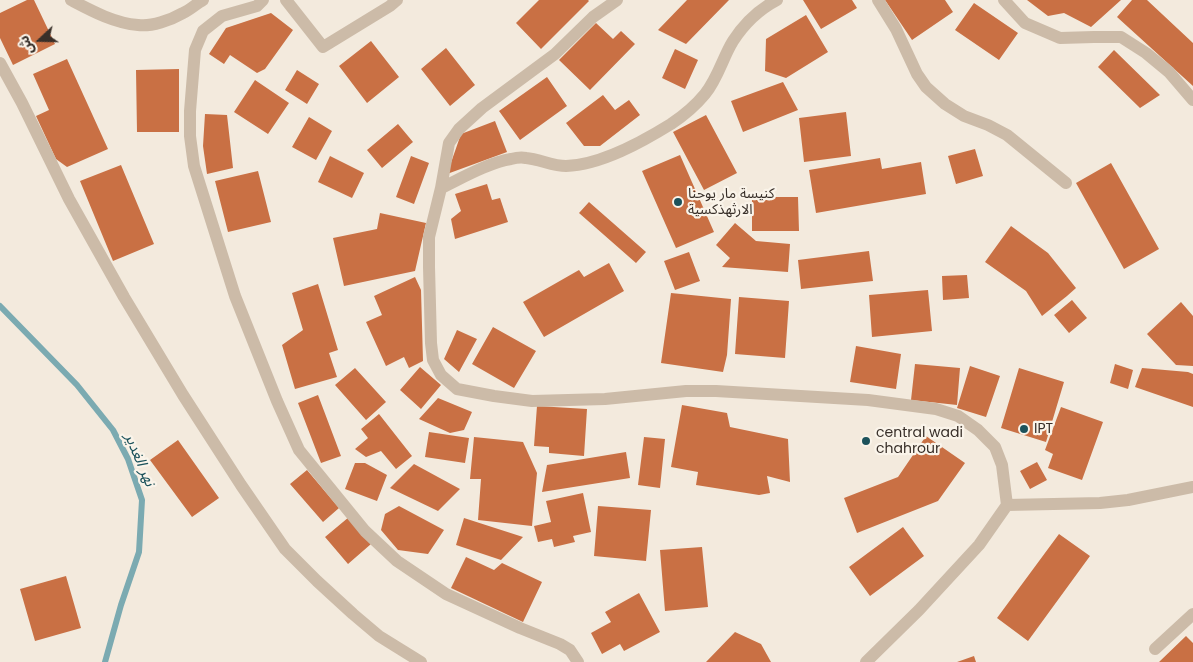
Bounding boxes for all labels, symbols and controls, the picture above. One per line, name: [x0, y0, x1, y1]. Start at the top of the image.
north arrow: [15, 15, 65, 65]
text: ش: [13, 33, 39, 58]
place label: كنيسة مار يوحنا الارثهذكسية: [688, 186, 774, 218]
marker: كنيسة مار يوحنا الارثهذكسية: [672, 196, 684, 208]
place label: IPT: [1034, 421, 1053, 437]
marker: IPT: [1018, 423, 1030, 435]
place label: central wadi chahrour: [876, 425, 963, 458]
water label: نهر الغدير: [120, 431, 158, 489]
marker: central wadi chahrour: [860, 435, 872, 447]

